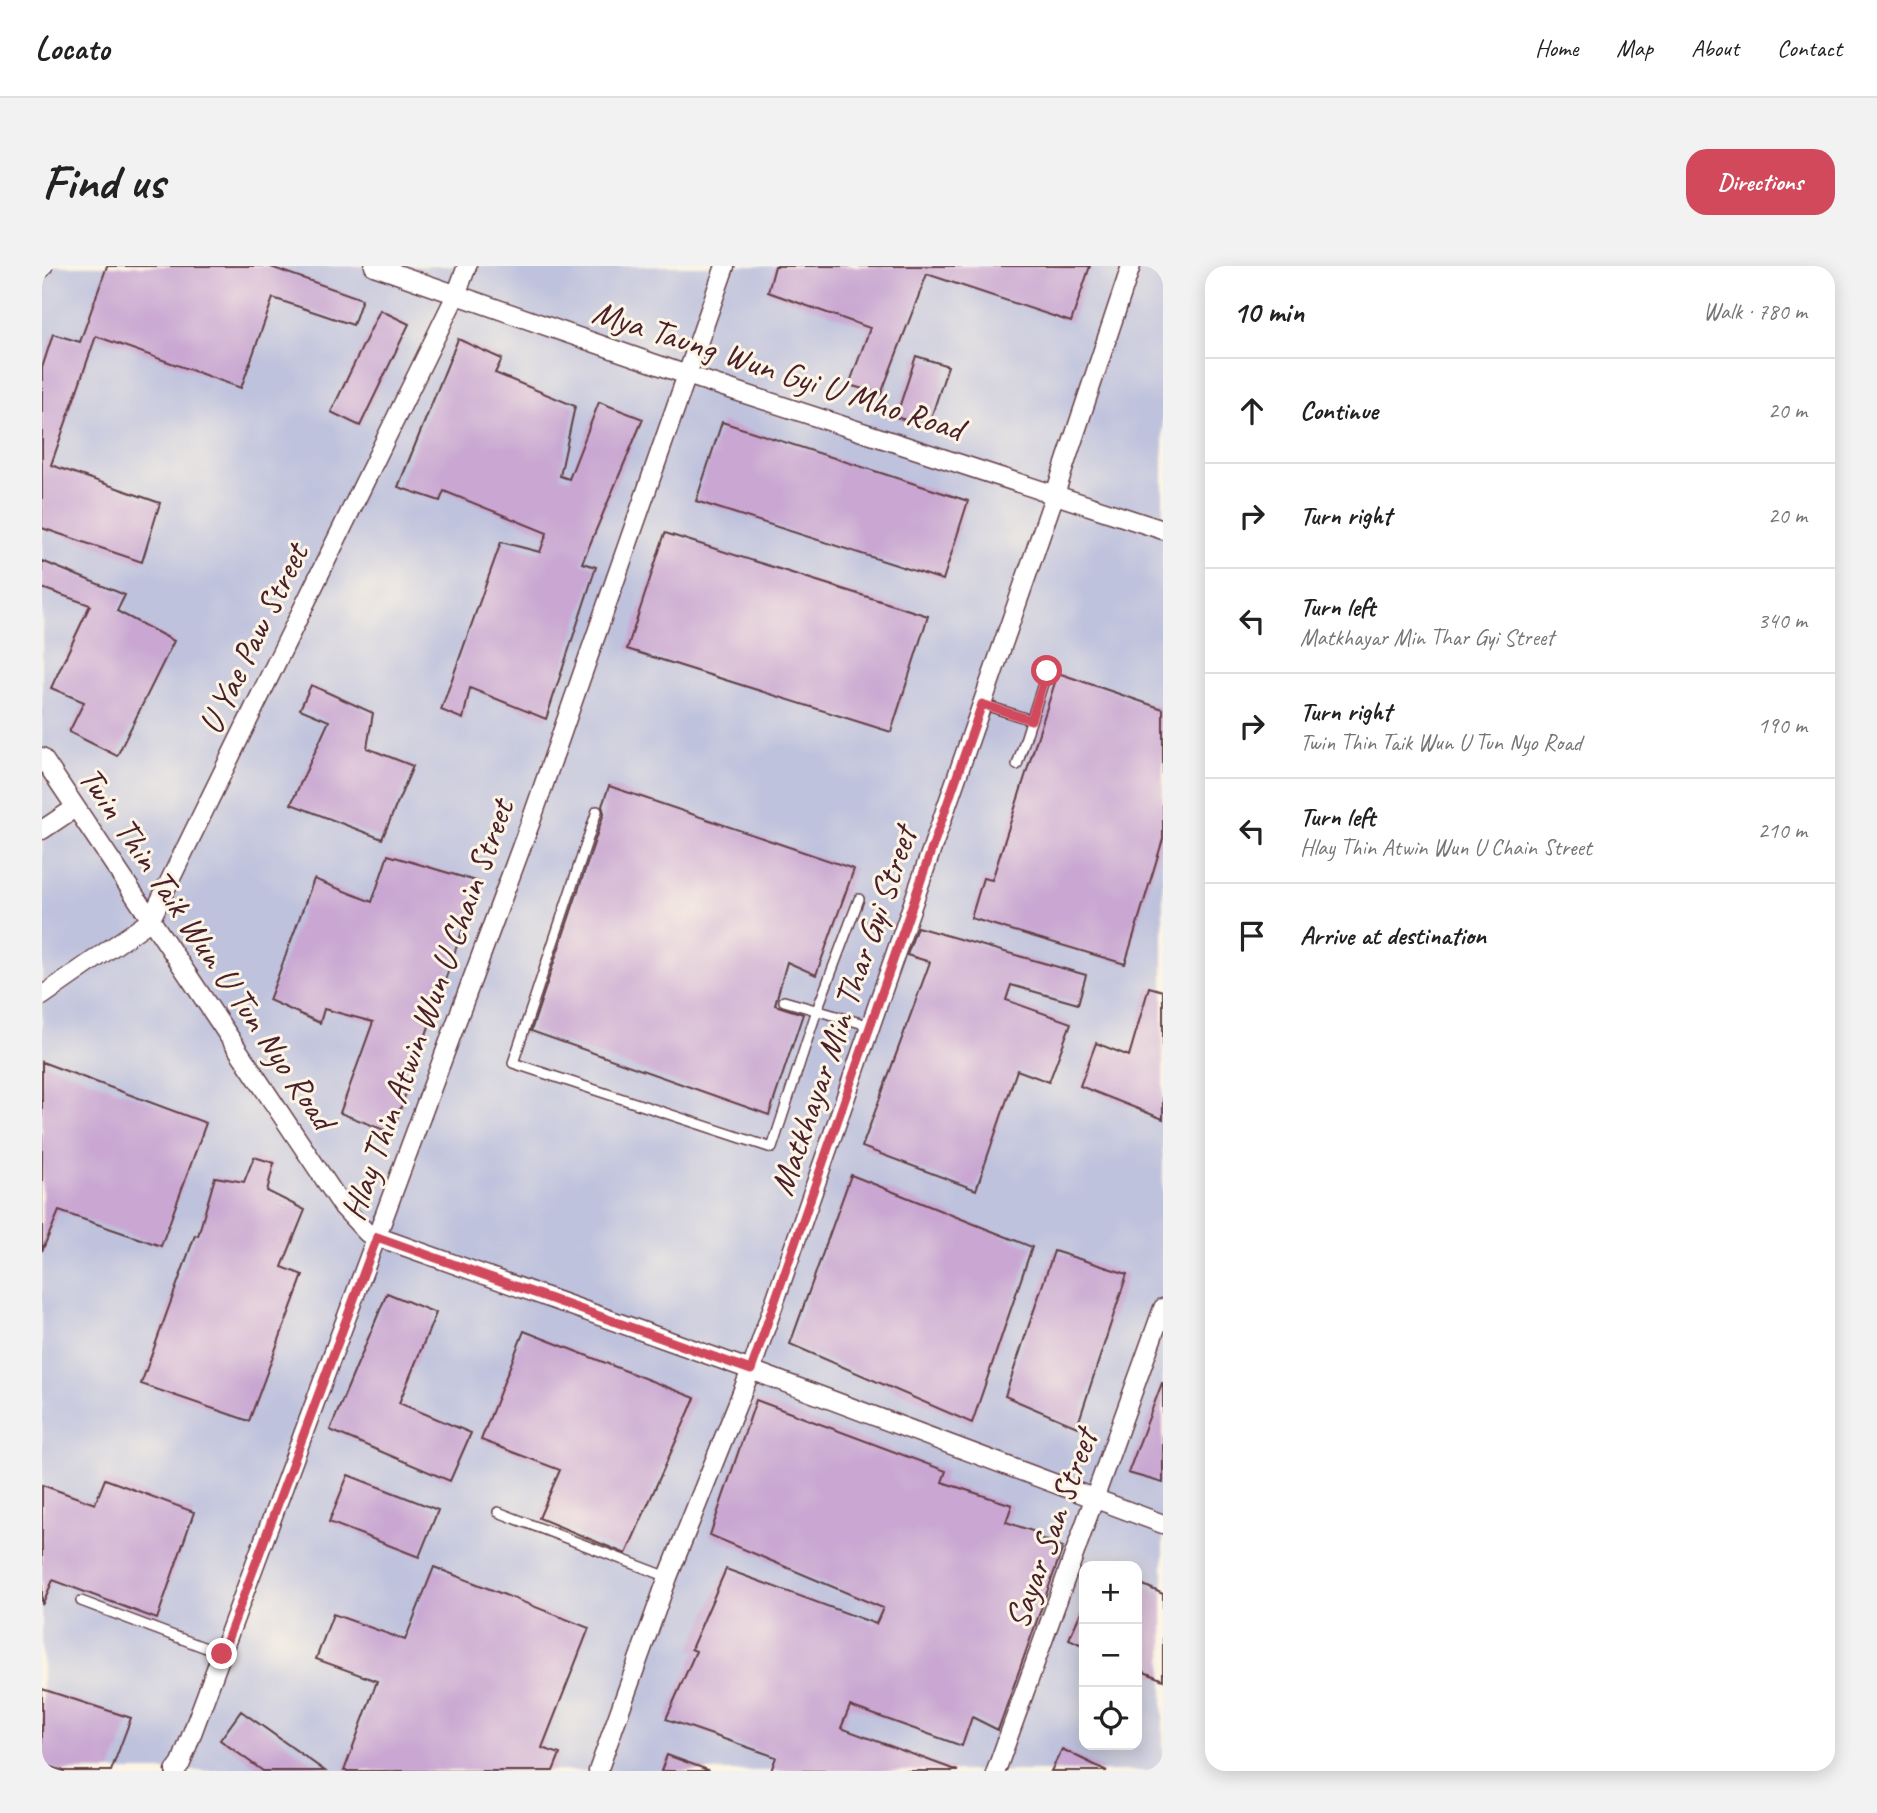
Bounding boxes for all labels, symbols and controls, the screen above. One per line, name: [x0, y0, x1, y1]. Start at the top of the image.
text: Locato: [35, 27, 109, 69]
text: Home: [1535, 33, 1578, 63]
text: Map: [1616, 33, 1653, 63]
text: About: [1691, 33, 1739, 63]
text: Contact: [1777, 33, 1842, 63]
button: Directions: [1686, 149, 1835, 215]
text: Find us: [42, 151, 164, 213]
street label: Mya Taung Wun Gyi U Mho Road: [587, 289, 974, 453]
text: 10 min: [1233, 293, 1304, 331]
text: Walk · 780 m: [1703, 297, 1807, 326]
icon: ahead: [1233, 392, 1271, 430]
text: Continue: [1300, 394, 1378, 427]
text: 20 m: [1768, 396, 1807, 425]
icon: right: [1233, 497, 1271, 535]
text: Turn right: [1300, 499, 1391, 532]
text: 20 m: [1768, 501, 1807, 530]
street label: U Yae Paw Street: [188, 533, 320, 742]
text: Turn left: [1300, 590, 1375, 623]
icon: left: [1233, 602, 1271, 640]
text: 340 m: [1758, 606, 1807, 635]
text: Matkhayar Min Thar Gyi Street: [1300, 623, 1554, 652]
route start: [1031, 655, 1062, 686]
text: Turn right: [1300, 695, 1391, 728]
icon: right: [1233, 707, 1271, 745]
text: 190 m: [1758, 711, 1807, 740]
text: Twin Thin Taik Wun U Tun Nyo Road: [1300, 728, 1582, 757]
street label: Twin Thin Taik Wun U Tun Nyo Road: [68, 758, 348, 1143]
street label: Hlay Thin Atwin Wun U Chain Street: [330, 791, 525, 1226]
text: Turn left: [1300, 800, 1375, 833]
icon: left: [1233, 812, 1271, 850]
text: 210 m: [1758, 816, 1807, 845]
street label: Matkhayar Min Thar Gyi Street: [759, 817, 929, 1201]
text: Hlay Thin Atwin Wun U Chain Street: [1300, 833, 1592, 862]
icon: arrive: [1233, 917, 1271, 955]
text: Arrive at destination: [1300, 919, 1486, 952]
street label: Sayar San Street: [994, 1419, 1109, 1635]
map controls: [1079, 1561, 1142, 1750]
button: +: [1079, 1561, 1142, 1624]
button: −: [1079, 1624, 1142, 1687]
route end: [206, 1638, 237, 1669]
button: locate: [1079, 1687, 1142, 1750]

